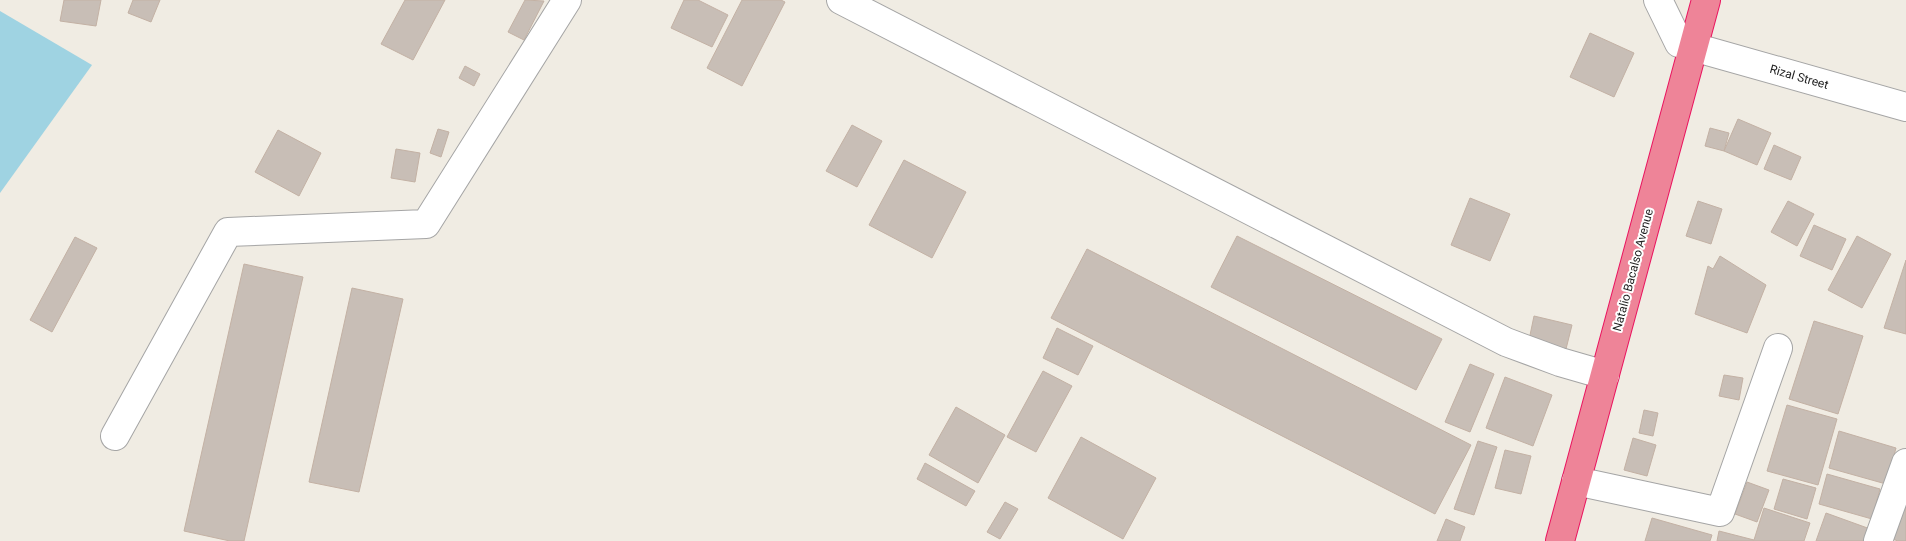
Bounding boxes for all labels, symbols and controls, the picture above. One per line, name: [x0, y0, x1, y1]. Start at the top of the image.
street label: Rizal Street: [1768, 62, 1830, 92]
street label: Natalio Bacalso Avenue: [1610, 207, 1656, 333]

